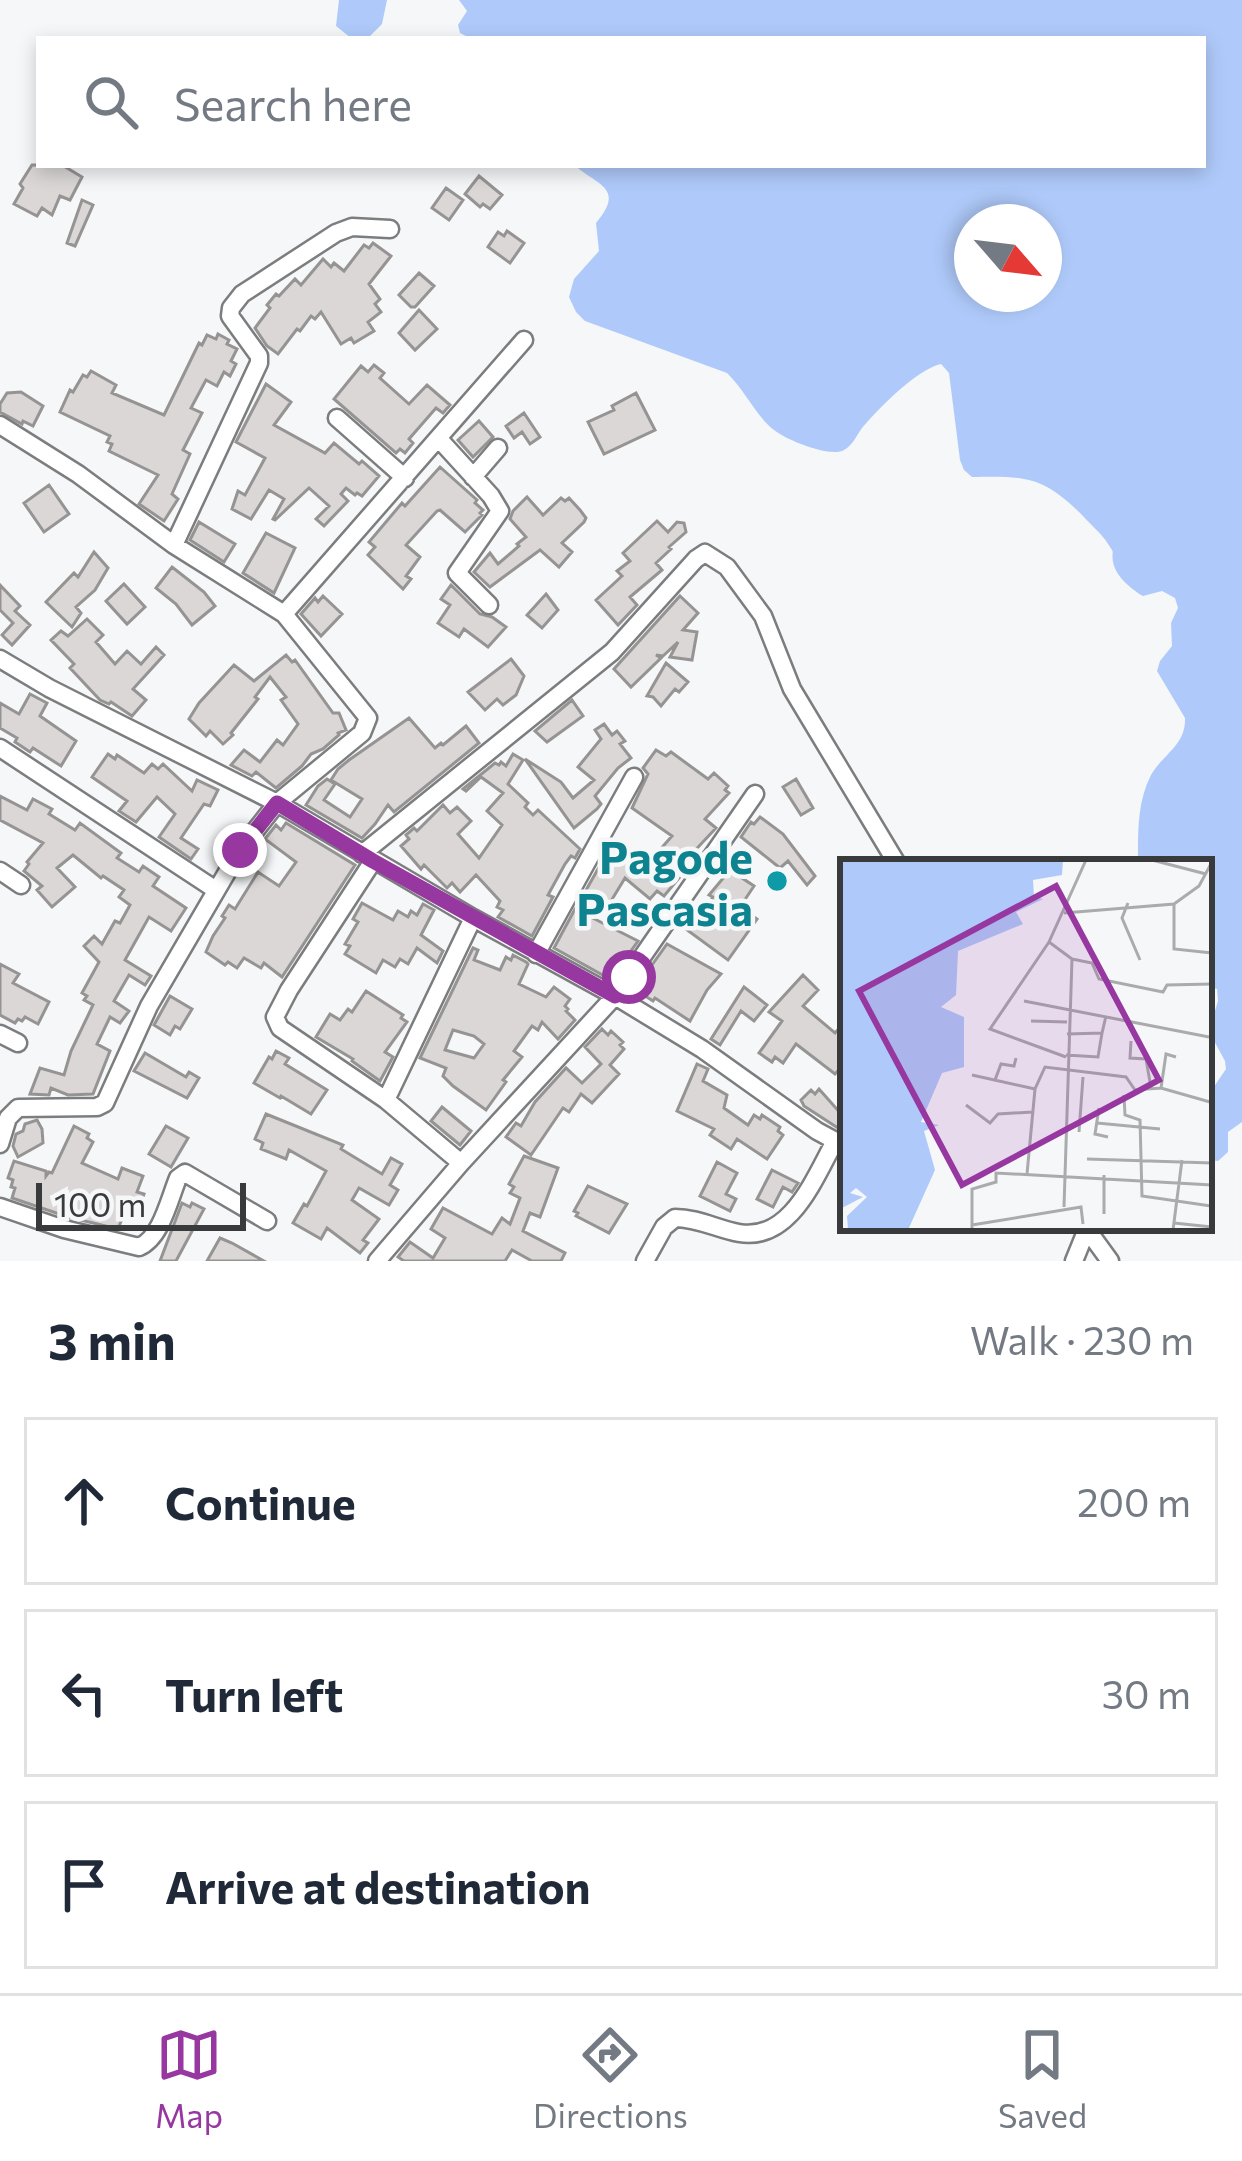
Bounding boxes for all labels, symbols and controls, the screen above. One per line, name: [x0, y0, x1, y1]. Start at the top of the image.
search box: [36, 36, 1206, 168]
icon: search: [78, 69, 144, 135]
text: Search here: [174, 75, 412, 130]
north arrow: [954, 204, 1062, 312]
route end: [213, 823, 267, 877]
place label: Pagode Pascasia: [576, 828, 753, 935]
inset map: [840, 859, 1212, 1231]
marker: Pagode Pascasia: [764, 868, 790, 894]
route start: [602, 950, 656, 1004]
scale bar: [36, 1177, 246, 1230]
text: 100 m: [54, 1183, 146, 1224]
text: 3 min: [48, 1308, 176, 1371]
text: Walk · 230 m: [970, 1315, 1194, 1363]
icon: ahead: [51, 1468, 117, 1534]
text: Continue: [165, 1474, 356, 1529]
text: 200 m: [1077, 1477, 1191, 1525]
icon: left: [51, 1660, 117, 1726]
text: Turn left: [165, 1666, 343, 1721]
text: 30 m: [1102, 1669, 1191, 1717]
icon: arrive: [51, 1852, 117, 1918]
text: Arrive at destination: [165, 1858, 591, 1913]
tab: Map: [155, 2022, 223, 2135]
tab: Directions: [533, 2022, 688, 2135]
tab: Saved: [998, 2022, 1087, 2135]

